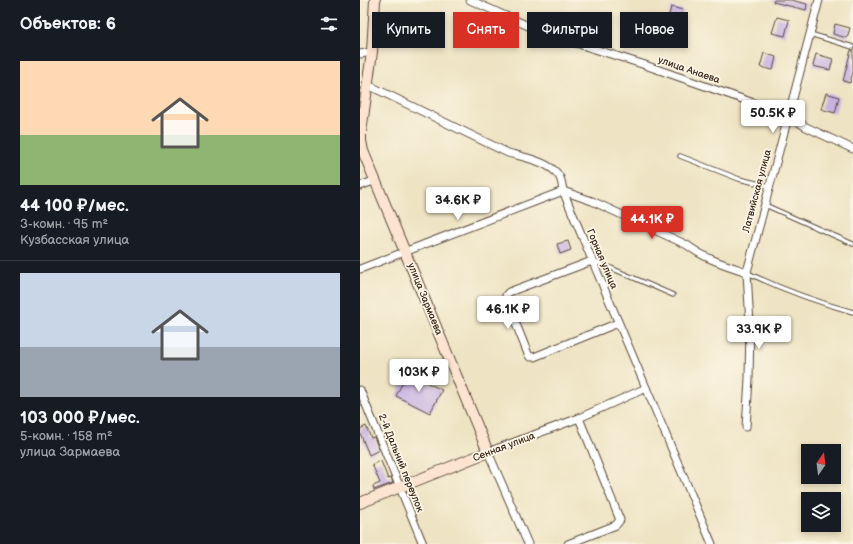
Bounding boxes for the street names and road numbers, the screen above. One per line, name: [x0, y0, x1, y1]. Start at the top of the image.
street label: улица Анаева: [656, 54, 722, 86]
street label: Латвийская улица: [740, 148, 774, 235]
street label: Горная улица: [584, 227, 620, 291]
street label: улица Зармаева: [405, 261, 445, 337]
street label: 2-й Дальний переулок: [376, 412, 426, 514]
street label: Сенная улица: [471, 430, 537, 464]

